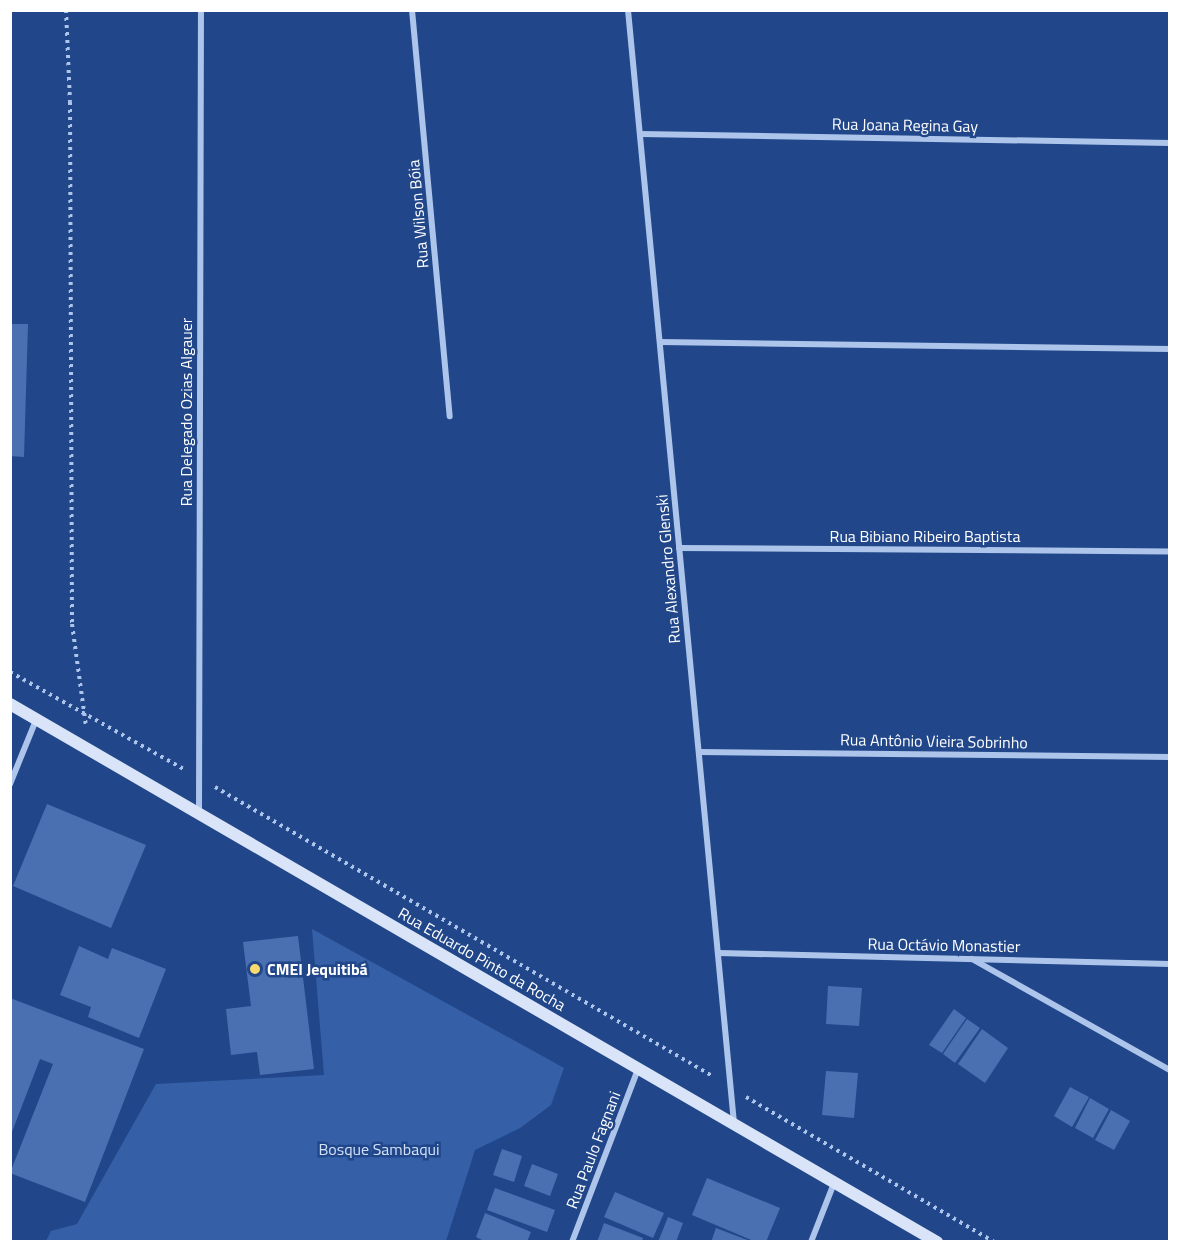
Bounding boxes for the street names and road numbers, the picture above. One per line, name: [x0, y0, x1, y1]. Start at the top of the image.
street label: Rua Joana Regina Gay: [832, 114, 978, 136]
street label: Rua Wilson Bóia: [404, 159, 432, 269]
street label: Rua Delegado Ozias Algauer: [176, 318, 196, 506]
street label: Rua Alexandro Glenski: [652, 494, 684, 644]
street label: Rua Bibiano Ribeiro Baptista: [830, 526, 1020, 546]
street label: Rua Antônio Vieira Sobrinho: [840, 730, 1028, 752]
street label: Rua Eduardo Pinto da Rocha: [395, 903, 569, 1015]
street label: Rua Octávio Monastier: [868, 934, 1020, 956]
street label: Rua Paulo Fagnani: [562, 1089, 624, 1211]

